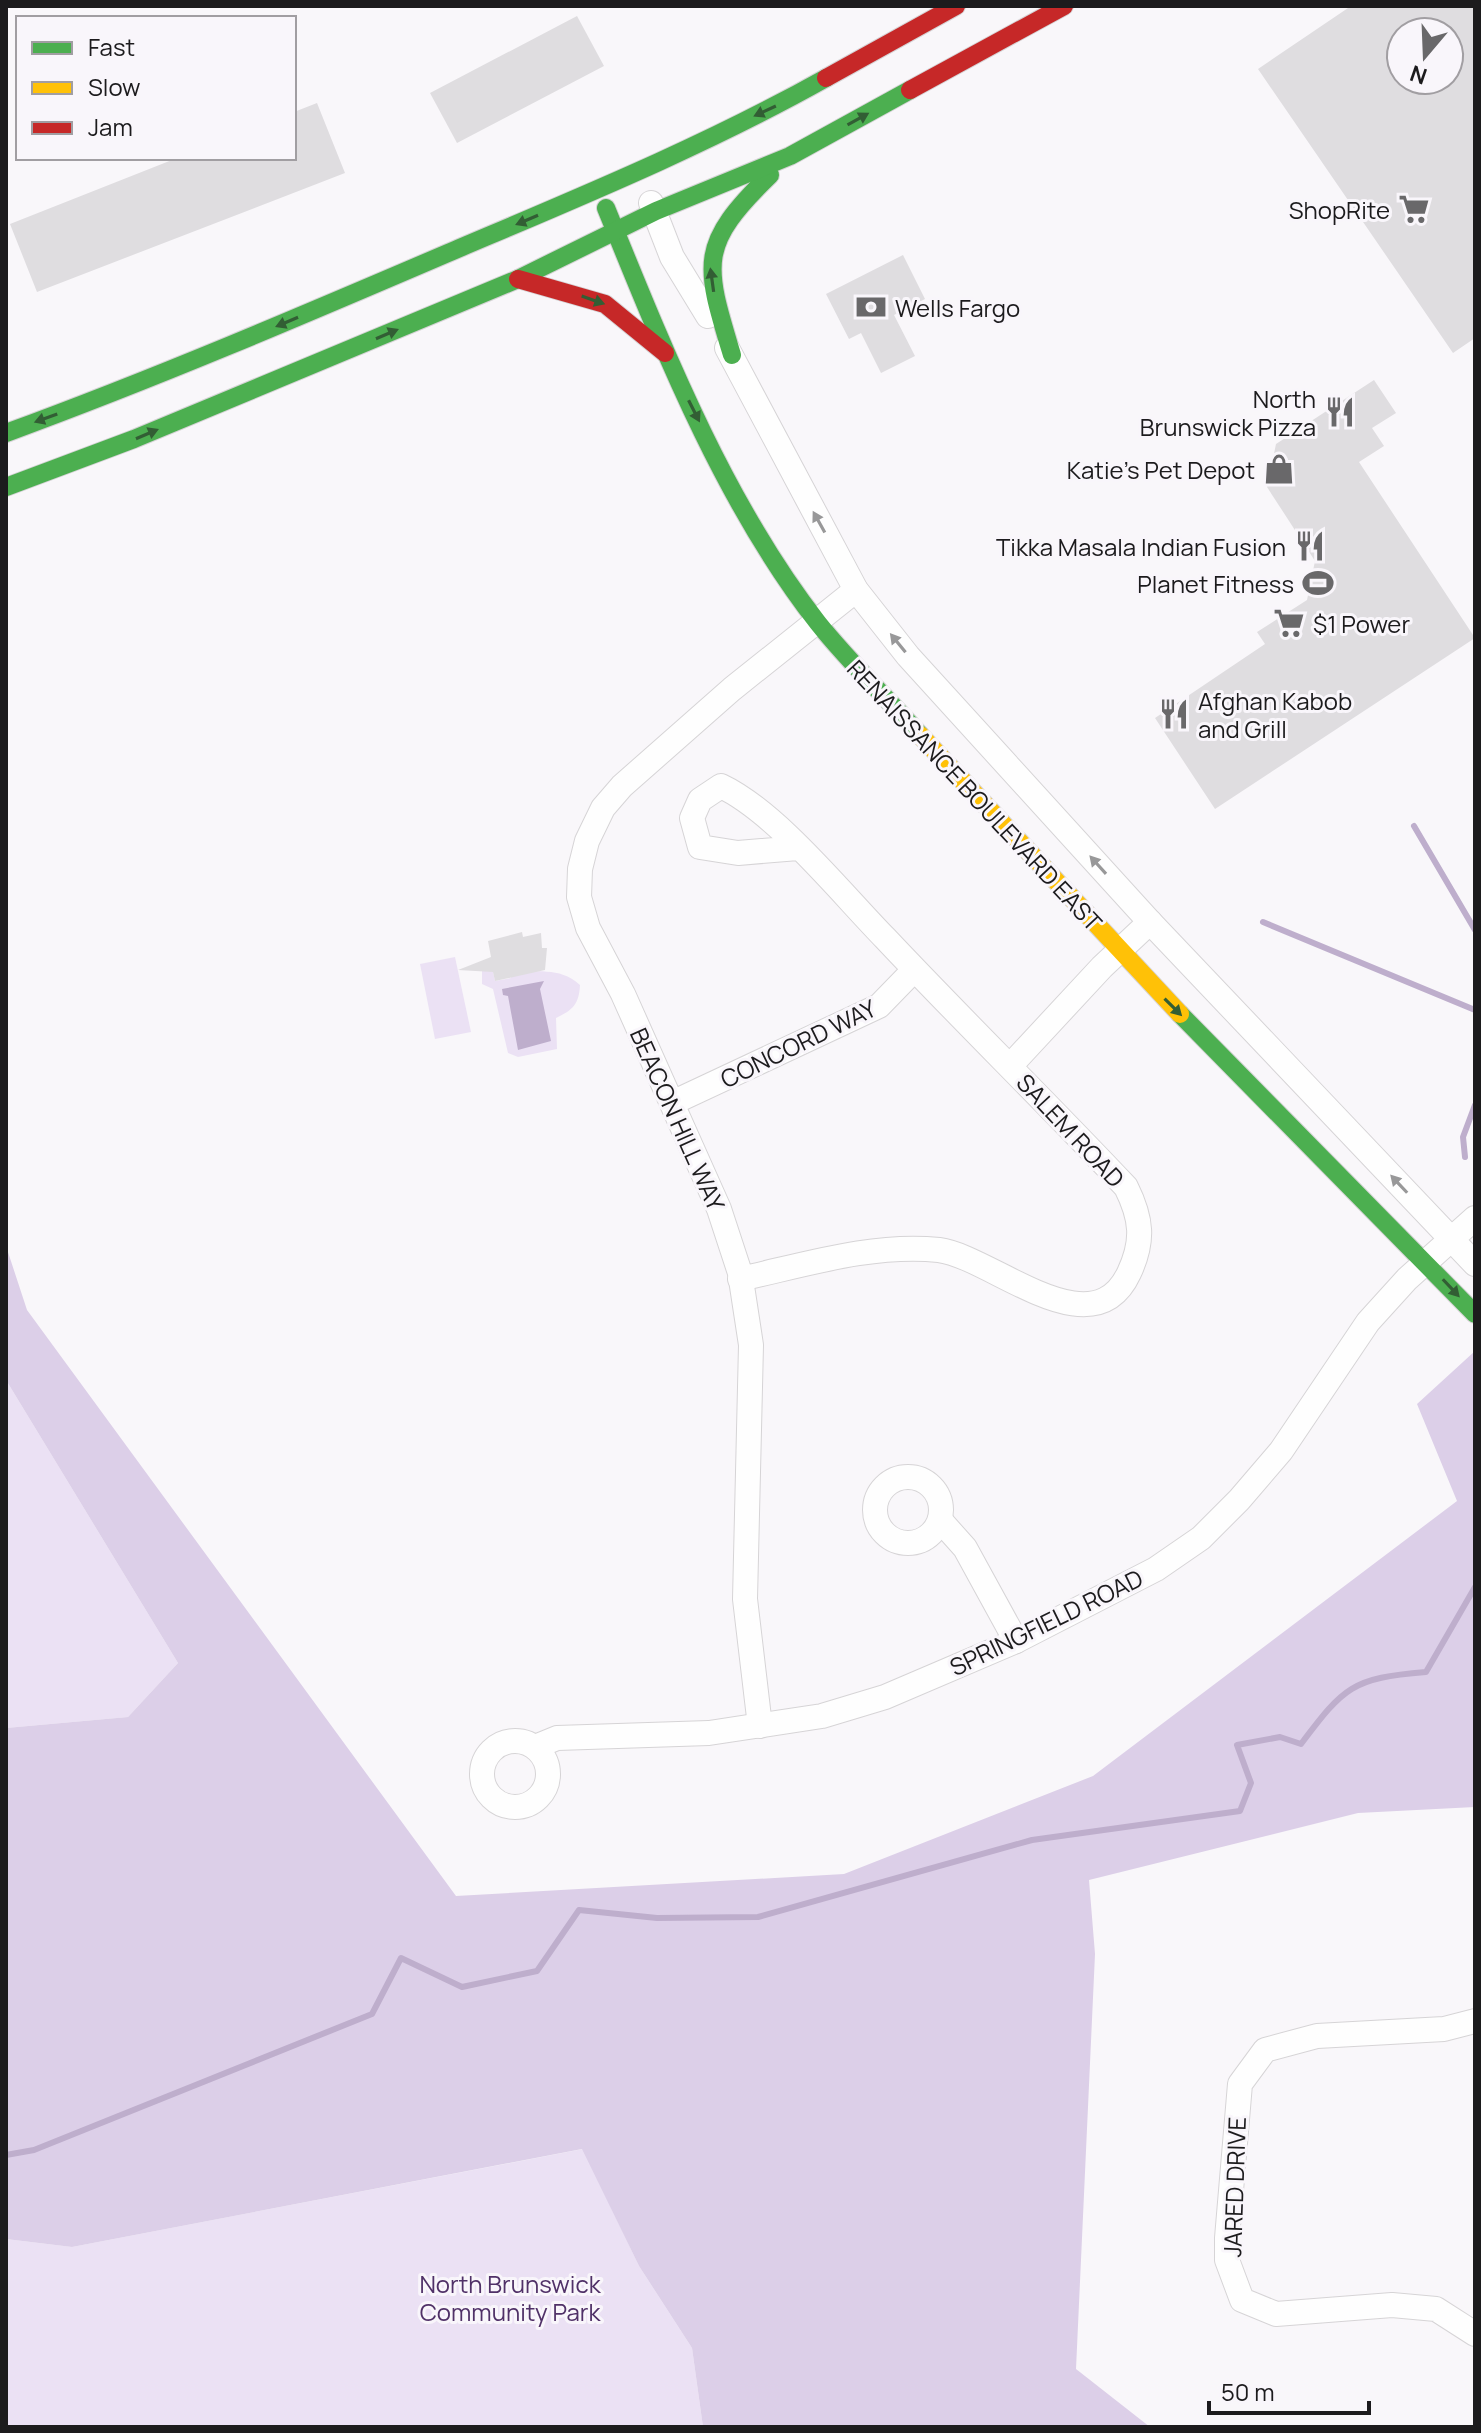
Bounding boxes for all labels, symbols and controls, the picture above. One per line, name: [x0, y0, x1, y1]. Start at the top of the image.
legend: [16, 16, 296, 160]
north arrow: [1385, 16, 1465, 96]
text: Fast: [88, 30, 135, 63]
text: N: [1406, 58, 1431, 92]
text: Slow: [88, 70, 141, 103]
one-way arrow: [754, 104, 777, 118]
text: Jam: [88, 110, 133, 143]
one-way arrow: [847, 112, 870, 126]
supermarket icon: ShopRite: [1397, 192, 1431, 226]
place label: ShopRite: [1289, 193, 1390, 226]
one-way arrow: [515, 213, 538, 226]
one-way arrow: [705, 267, 718, 292]
bank icon: Wells Fargo: [854, 290, 888, 324]
place label: Wells Fargo: [895, 291, 1020, 324]
one-way arrow: [581, 294, 605, 307]
one-way arrow: [275, 315, 299, 328]
one-way arrow: [375, 327, 399, 340]
place label: North Brunswick Pizza: [1140, 382, 1316, 443]
restaurant icon: North Brunswick Pizza: [1323, 395, 1357, 429]
one-way arrow: [687, 399, 701, 422]
one-way arrow: [34, 413, 58, 425]
one-way arrow: [135, 427, 159, 440]
shop icon: Katie's Pet Depot: [1262, 452, 1296, 486]
place label: Katie's Pet Depot: [1067, 453, 1255, 486]
one-way arrow: [812, 510, 826, 533]
restaurant icon: Tikka Masala Indian Fusion: [1293, 529, 1327, 563]
place label: Tikka Masala Indian Fusion: [996, 530, 1286, 563]
sports icon: Planet Fitness: [1301, 566, 1335, 600]
place label: Planet Fitness: [1137, 567, 1294, 600]
supermarket icon: $1 Power: [1272, 606, 1306, 640]
place label: $1 Power: [1313, 607, 1410, 640]
one-way arrow: [891, 633, 907, 653]
street label: RENAISSANCE BOULEVARD EAST: [840, 652, 1110, 938]
place label: Afghan Kabob and Grill: [1198, 684, 1352, 745]
restaurant icon: Afghan Kabob and Grill: [1157, 697, 1191, 731]
one-way arrow: [1089, 855, 1107, 874]
street label: CONCORD WAY: [715, 991, 882, 1095]
one-way arrow: [1163, 997, 1182, 1016]
street label: BEACON HILL WAY: [623, 1022, 733, 1216]
street label: SALEM ROAD: [1010, 1066, 1132, 1194]
one-way arrow: [1390, 1174, 1408, 1193]
one-way arrow: [1441, 1278, 1459, 1297]
street label: SPRINGFIELD ROAD: [944, 1561, 1148, 1683]
street label: JARED DRIVE: [1215, 2116, 1253, 2258]
park label: North Brunswick Community Park: [419, 2267, 602, 2328]
scale bar: [1209, 2365, 1369, 2415]
text: 50 m: [1221, 2375, 1275, 2408]

